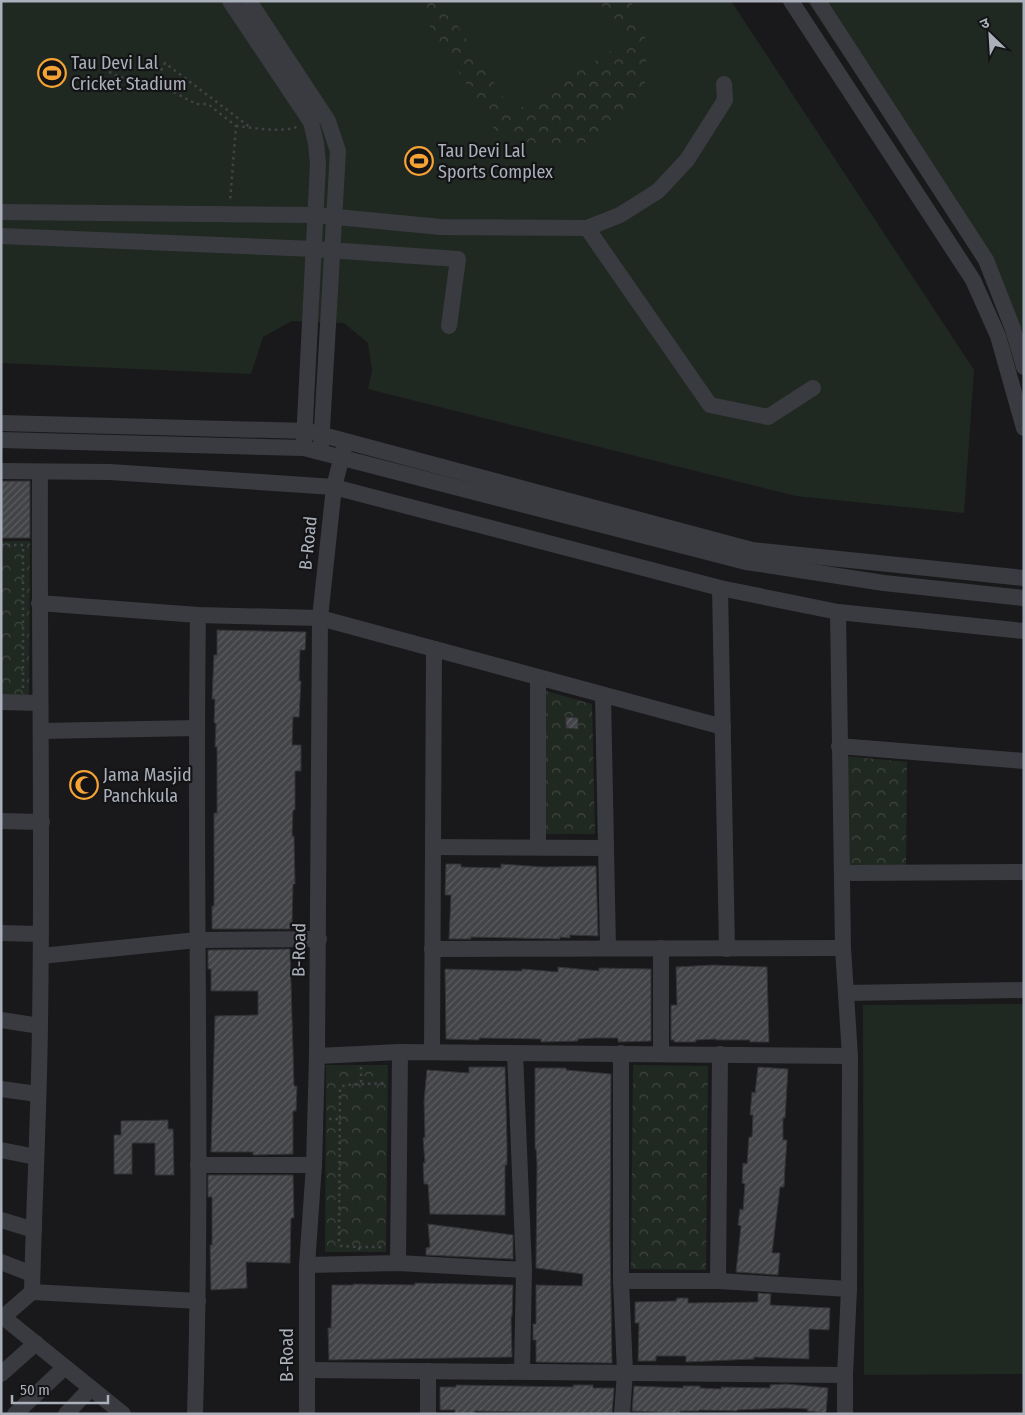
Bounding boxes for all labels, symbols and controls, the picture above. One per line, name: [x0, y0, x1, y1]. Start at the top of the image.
north arrow: [965, 10, 1015, 60]
text: उ: [977, 14, 993, 33]
place label: Tau Devi Lal Cricket Stadium: [71, 52, 187, 95]
sports icon: Tau Devi Lal Cricket Stadium: [37, 58, 67, 88]
place label: Tau Devi Lal Sports Complex: [438, 140, 553, 183]
sports icon: Tau Devi Lal Sports Complex: [404, 146, 434, 176]
street label: B-Road: [294, 515, 322, 571]
place label: Jama Masjid Panchkula: [103, 764, 192, 807]
mosque icon: Jama Masjid Panchkula: [69, 770, 99, 800]
street label: B-Road: [288, 923, 310, 977]
street label: B-Road: [276, 1328, 298, 1382]
scale bar: [12, 1372, 109, 1404]
text: 50 m: [20, 1381, 50, 1399]

